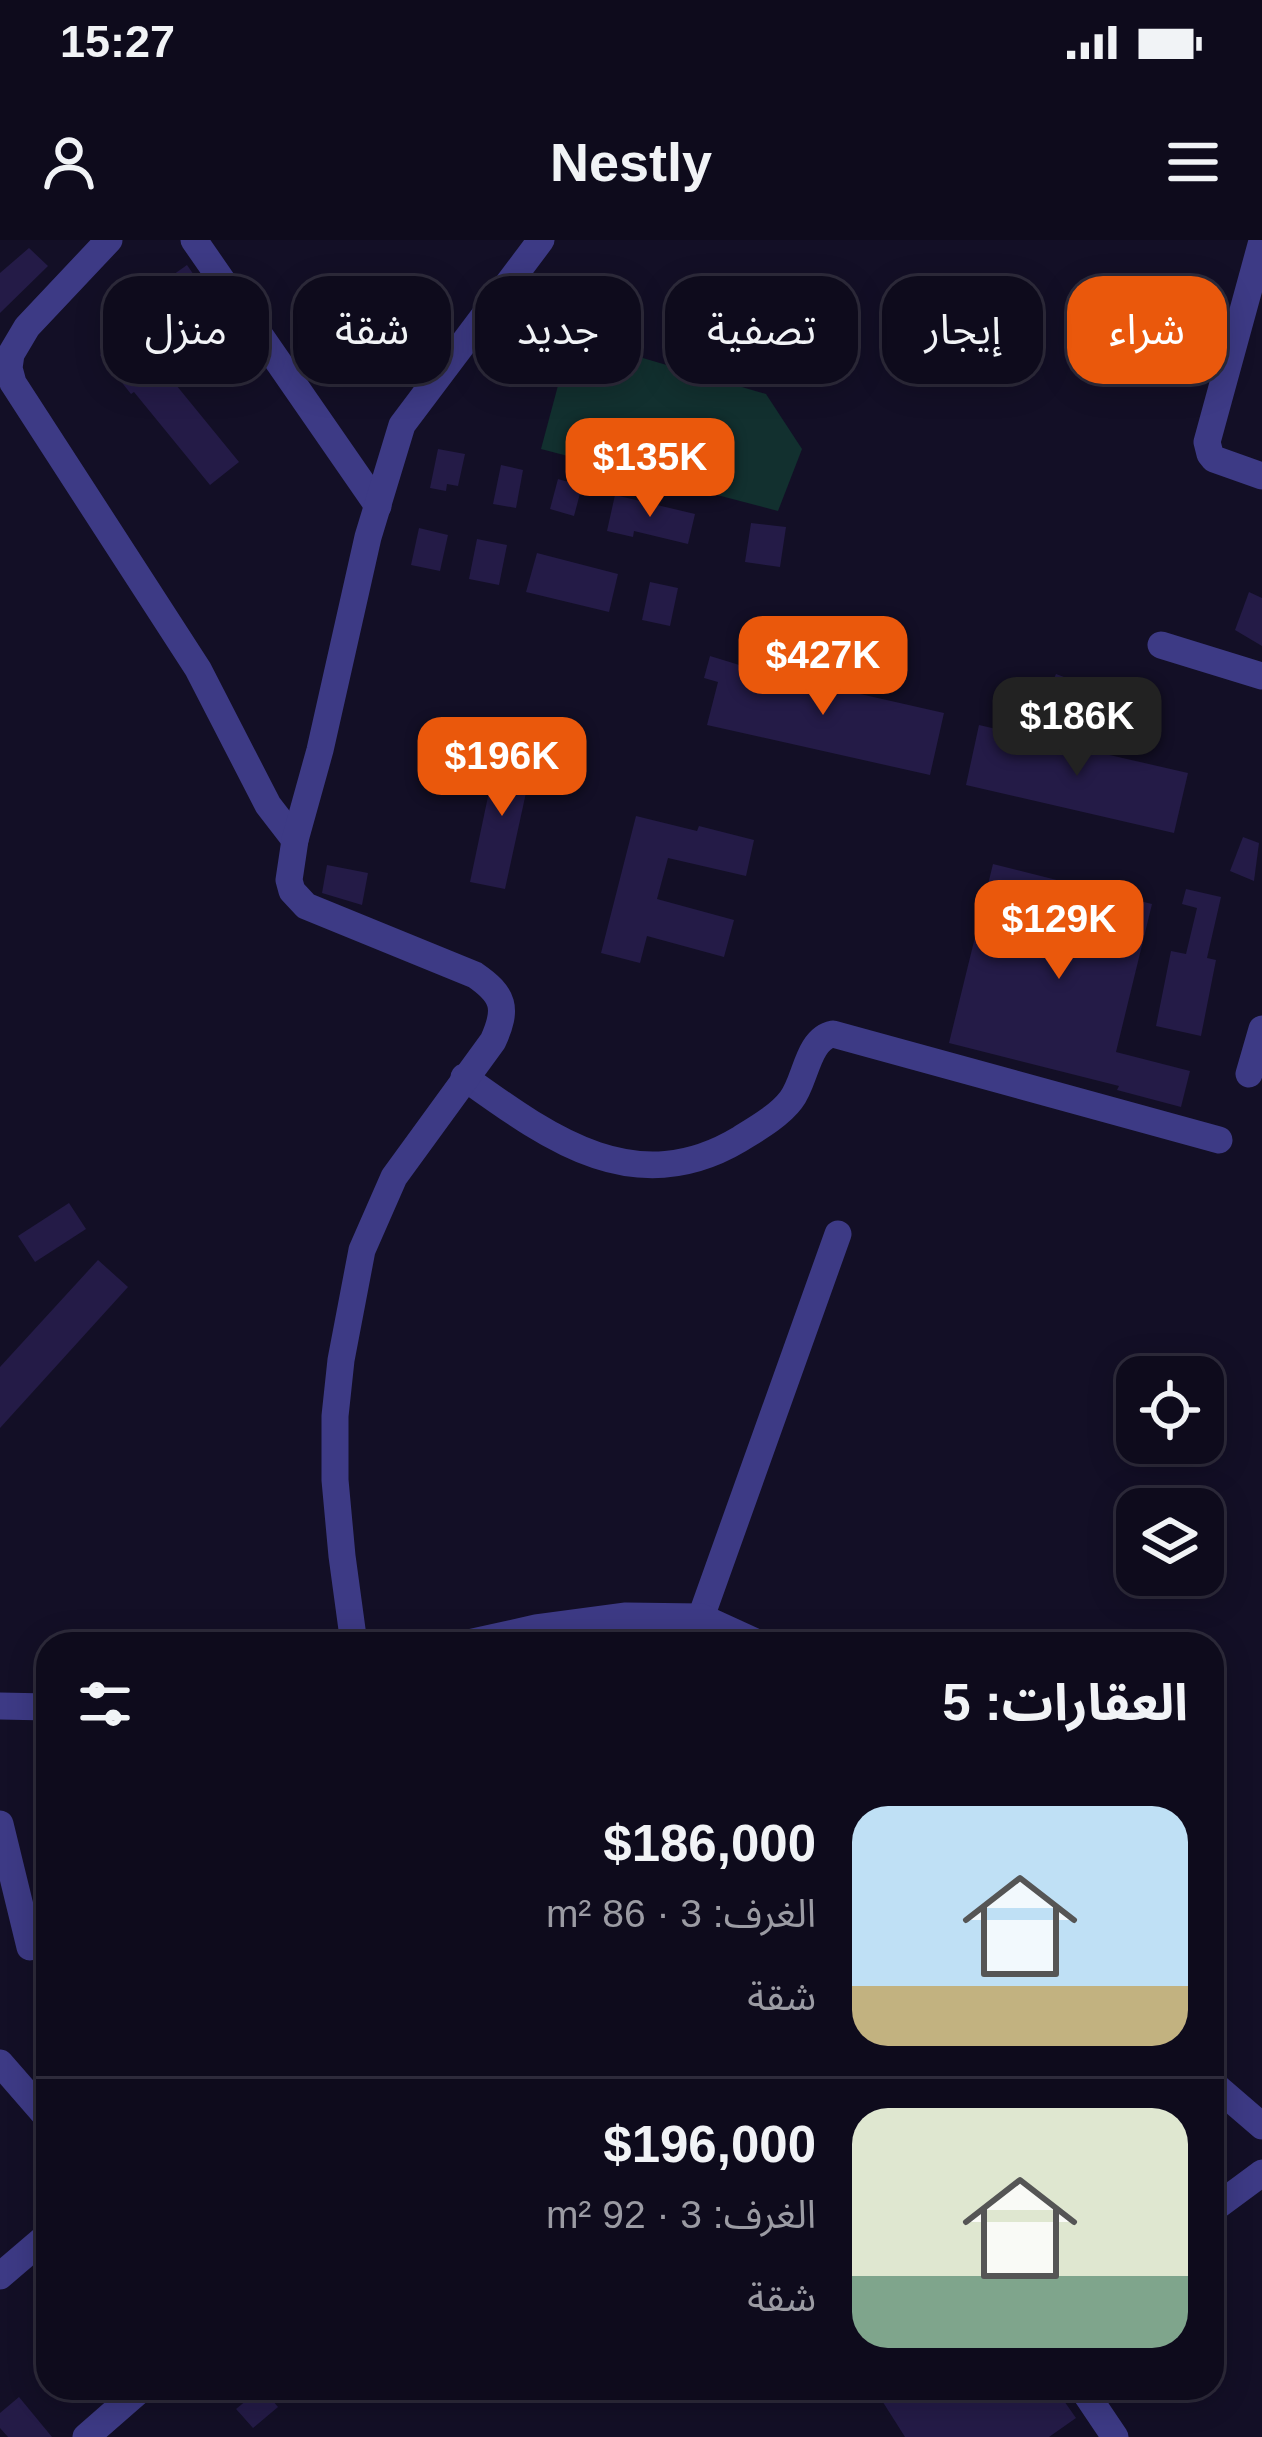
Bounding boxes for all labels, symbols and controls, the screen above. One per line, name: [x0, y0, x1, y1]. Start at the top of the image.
text: 15:27: [60, 16, 175, 67]
icon: person: [36, 129, 102, 195]
icon: menu: [1160, 129, 1226, 195]
text: Nestly: [550, 132, 712, 192]
chip: منزل: [103, 276, 269, 384]
chip: شقة: [293, 276, 451, 384]
chip: جديد: [475, 276, 641, 384]
chip: تصفية: [665, 276, 858, 384]
chip: إيجار: [882, 276, 1043, 384]
chip: شراء: [1067, 276, 1227, 384]
pin: $135K: [566, 418, 734, 520]
text: $135K: [593, 435, 707, 478]
pin: $427K: [739, 616, 907, 718]
text: $427K: [766, 633, 880, 676]
pin: $186K: [993, 677, 1161, 779]
text: $186K: [1020, 694, 1134, 737]
pin: $196K: [418, 717, 586, 819]
text: $196K: [445, 734, 559, 777]
pin: $129K: [975, 880, 1143, 982]
text: $129K: [1002, 897, 1116, 940]
map controls: [1116, 1356, 1224, 1596]
button: locate: [1116, 1356, 1224, 1464]
button: layers: [1116, 1488, 1224, 1596]
icon: filters: [72, 1671, 138, 1737]
text: العقارات: 5: [942, 1674, 1188, 1731]
text: $186,000: [603, 1815, 816, 1872]
icon: home: [948, 1854, 1092, 1998]
text: الغرف: 3 · 86 m²: [546, 1892, 816, 1935]
text: شقة: [747, 1975, 816, 2018]
text: $196,000: [603, 2116, 816, 2173]
icon: home: [948, 2156, 1092, 2300]
text: الغرف: 3 · 92 m²: [546, 2193, 816, 2236]
text: شقة: [747, 2276, 816, 2319]

